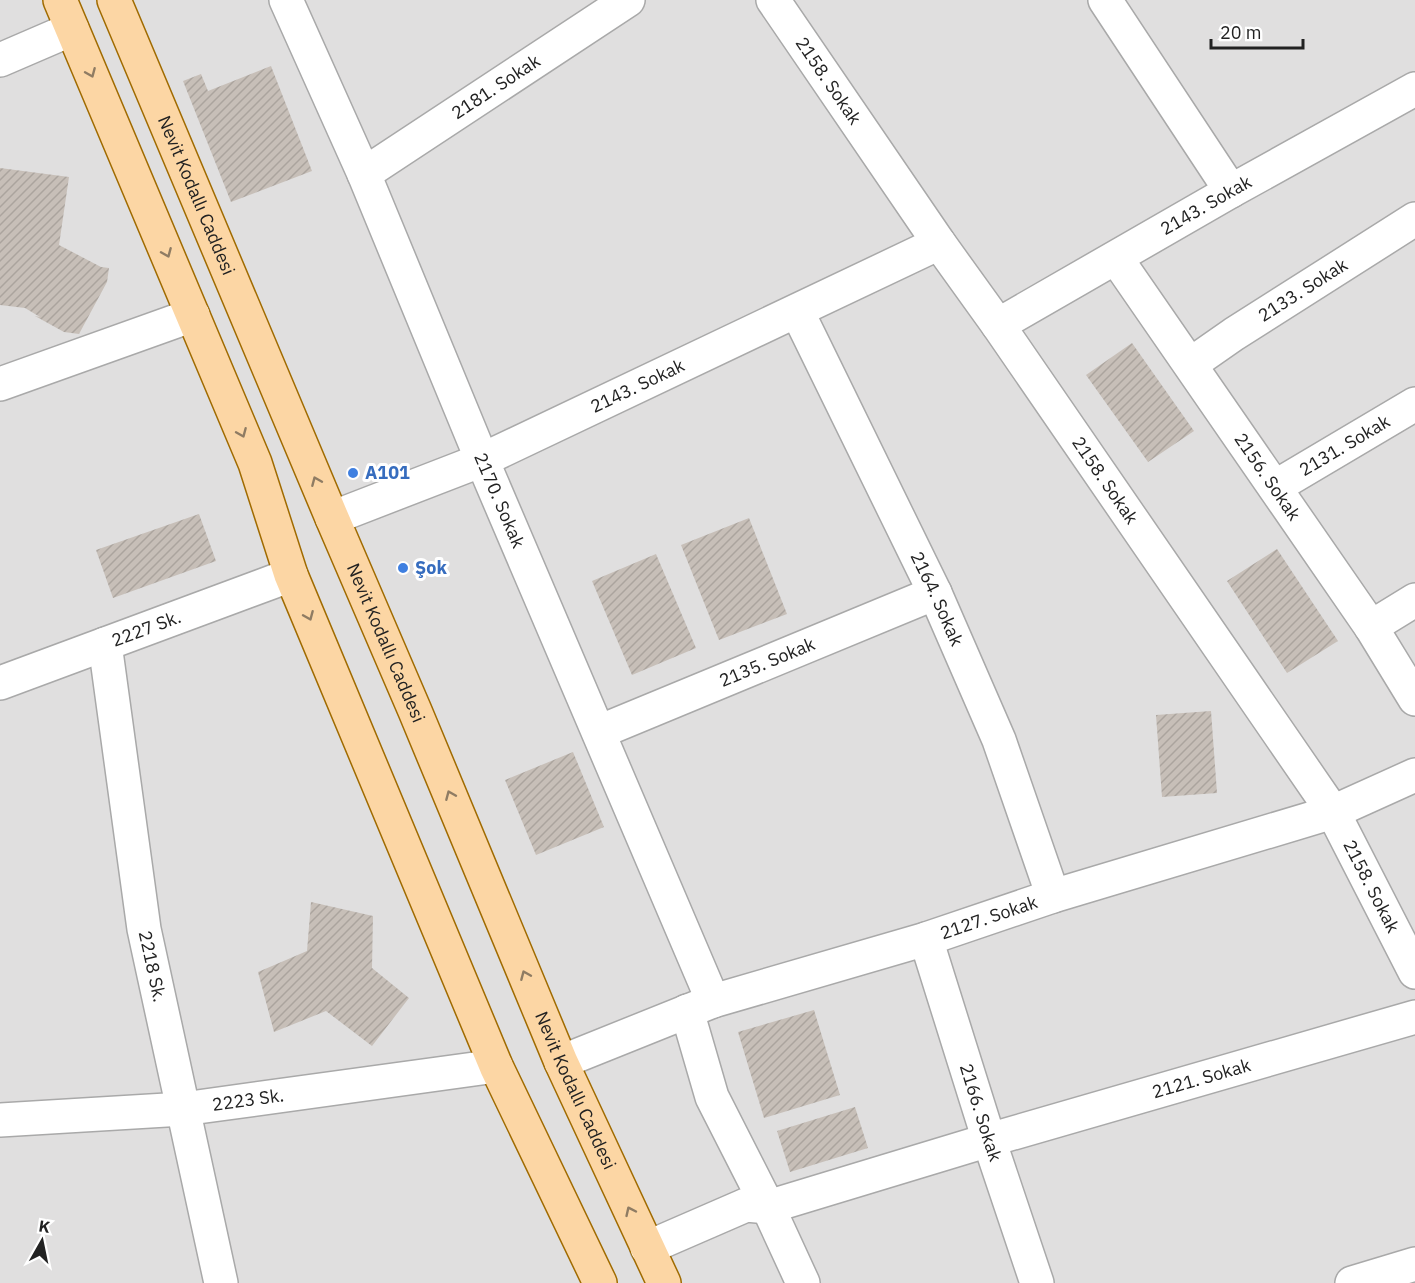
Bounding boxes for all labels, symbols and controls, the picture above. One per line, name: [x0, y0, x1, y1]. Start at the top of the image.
scale bar: [1211, 12, 1302, 50]
text: 20 m: [1220, 21, 1262, 44]
street label: 2158. Sokak: [791, 32, 867, 129]
street label: 2181. Sokak: [447, 49, 545, 124]
one-way arrow: [84, 67, 96, 78]
street label: Nevit Kodallı Caddesi: [153, 112, 240, 278]
street label: 2143. Sokak: [1156, 170, 1256, 240]
one-way arrow: [160, 247, 172, 258]
street label: 2133. Sokak: [1254, 253, 1352, 327]
street label: 2143. Sokak: [587, 353, 689, 418]
street label: 2131. Sokak: [1295, 409, 1394, 481]
one-way arrow: [235, 426, 247, 437]
street label: 2156. Sokak: [1229, 428, 1306, 525]
street label: 2158. Sokak: [1067, 432, 1144, 529]
street label: 2170. Sokak: [469, 449, 530, 552]
place label: A101: [365, 461, 410, 484]
marker: A101: [346, 466, 360, 480]
one-way arrow: [311, 476, 323, 487]
street label: 2164. Sokak: [905, 548, 969, 650]
place label: Şok: [415, 556, 447, 579]
street label: Nevit Kodallı Caddesi: [342, 560, 430, 726]
marker: Şok: [396, 561, 410, 575]
street label: 2227 Sk.: [108, 605, 184, 652]
one-way arrow: [302, 610, 314, 621]
street label: 2135. Sokak: [716, 632, 819, 692]
one-way arrow: [445, 791, 457, 802]
street label: 2158. Sokak: [1338, 836, 1405, 937]
street label: 2127. Sokak: [937, 890, 1041, 944]
street label: 2218 Sk.: [134, 929, 172, 1004]
one-way arrow: [520, 971, 532, 982]
street label: Nevit Kodallı Caddesi: [530, 1008, 621, 1173]
street label: 2121. Sokak: [1149, 1053, 1254, 1103]
street label: 2166. Sokak: [955, 1061, 1008, 1165]
street label: 2223 Sk.: [211, 1083, 285, 1116]
one-way arrow: [625, 1206, 637, 1217]
north arrow: [12, 1211, 72, 1271]
text: K: [37, 1215, 51, 1237]

